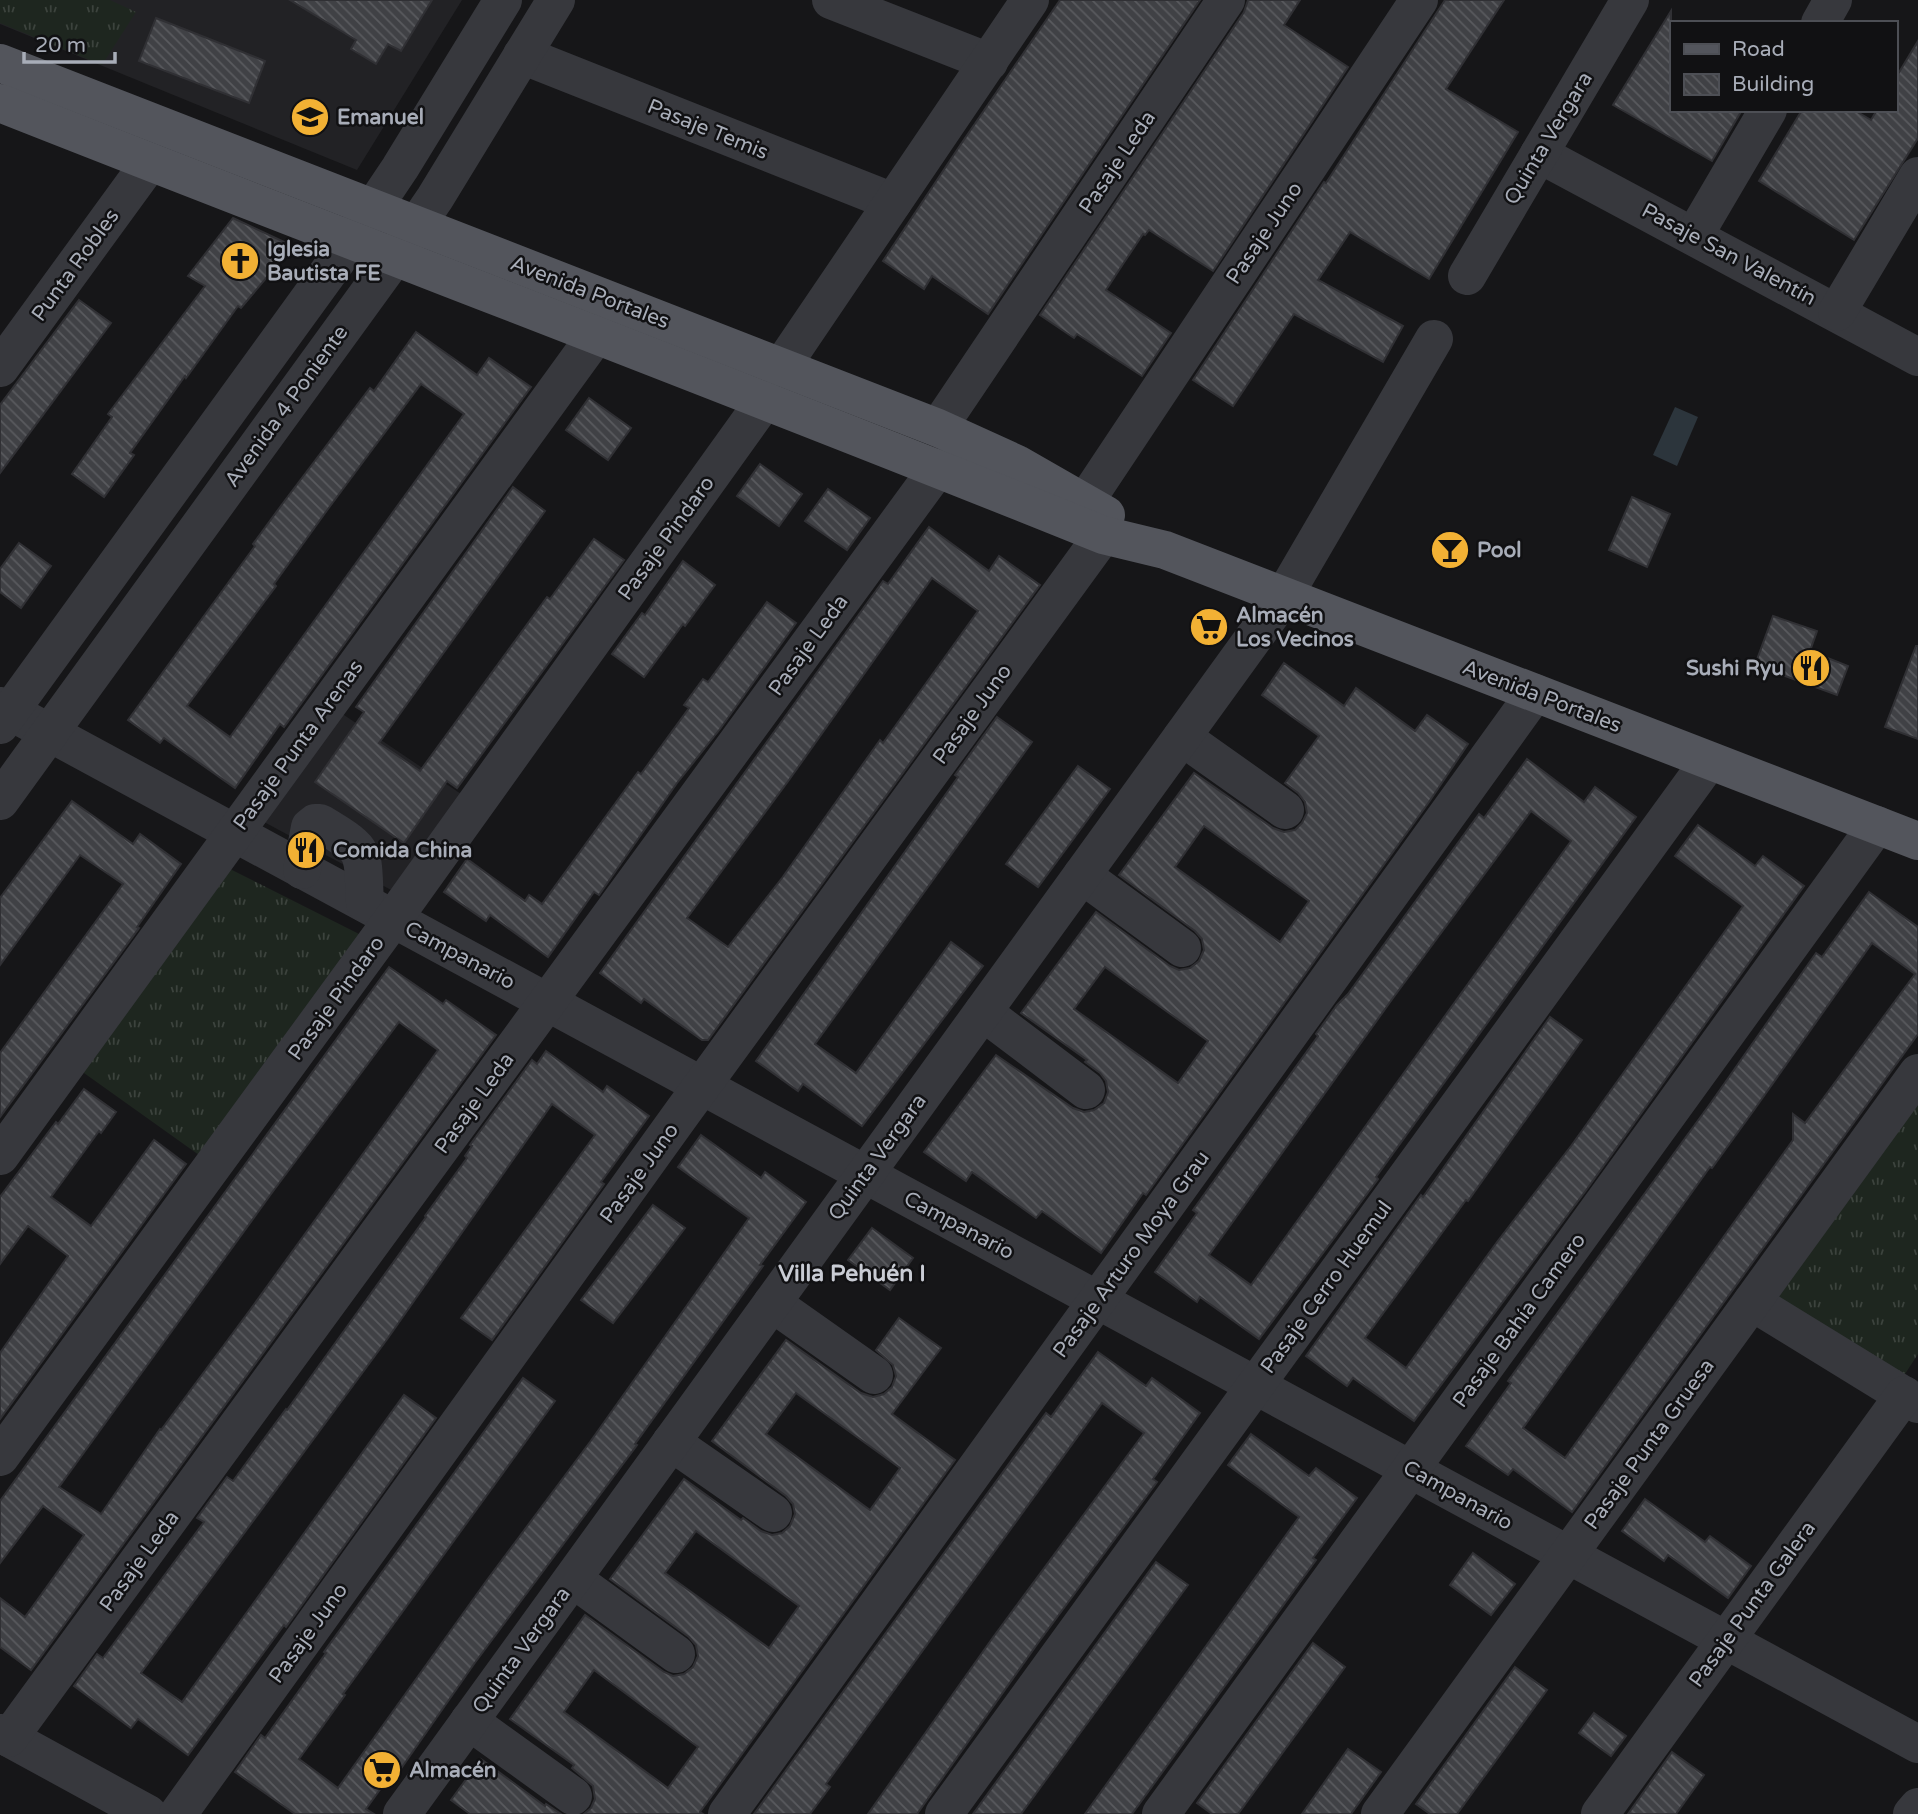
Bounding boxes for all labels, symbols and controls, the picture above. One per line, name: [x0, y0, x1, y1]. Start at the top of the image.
scale bar: [24, 21, 116, 65]
legend: [1670, 21, 1897, 112]
text: 20 m: [35, 33, 86, 58]
text: Road: [1732, 37, 1785, 62]
street label: Quinta Vergara: [1499, 67, 1598, 209]
text: Building: [1732, 72, 1814, 97]
street label: Pasaje Temis: [644, 94, 772, 165]
school or university icon: Emanuel: [289, 96, 331, 138]
place label: Emanuel: [337, 105, 424, 130]
street label: Pasaje Leda: [1074, 106, 1161, 219]
street label: Pasaje Juno: [1221, 177, 1308, 289]
street label: Pasaje San Valentín: [1637, 198, 1820, 311]
street label: Punta Robles: [26, 204, 125, 326]
place label: Iglesia Bautista FE: [267, 237, 381, 286]
church icon: Iglesia Bautista FE: [219, 240, 261, 282]
street label: Avenida Portales: [507, 251, 673, 334]
street label: Avenida 4 Poniente: [219, 320, 354, 492]
street label: Pasaje Pindaro: [613, 471, 720, 605]
bar icon: Pool: [1429, 529, 1471, 571]
place label: Pool: [1477, 538, 1522, 563]
street label: Pasaje Leda: [763, 590, 853, 701]
place label: Almacén Los Vecinos: [1236, 603, 1354, 652]
supermarket icon: Almacén Los Vecinos: [1188, 606, 1230, 648]
restaurant icon: Sushi Ryu: [1790, 647, 1832, 689]
street label: Pasaje Punta Arenas: [228, 655, 369, 835]
street label: Avenida Portales: [1459, 655, 1625, 738]
place label: Sushi Ryu: [1686, 656, 1784, 681]
street label: Pasaje Juno: [928, 659, 1017, 769]
restaurant icon: Comida China: [285, 829, 327, 871]
place label: Comida China: [333, 838, 472, 863]
street label: Campanario: [400, 916, 519, 995]
street label: Pasaje Pindaro: [283, 931, 390, 1065]
street label: Pasaje Leda: [429, 1048, 519, 1159]
street label: Quinta Vergara: [823, 1089, 932, 1226]
street label: Pasaje Juno: [595, 1118, 684, 1228]
street label: Pasaje Arturo Moya Grau: [1048, 1146, 1215, 1363]
street label: Campanario: [899, 1186, 1018, 1265]
street label: Pasaje Cerro Huemul: [1255, 1196, 1398, 1379]
street label: Pasaje Bahía Camero: [1448, 1228, 1591, 1412]
district label: Villa Pehuén I: [778, 1260, 926, 1288]
street label: Pasaje Punta Gruesa: [1579, 1354, 1720, 1535]
street label: Campanario: [1399, 1455, 1517, 1536]
street label: Pasaje Leda: [94, 1506, 184, 1617]
street label: Pasaje Punta Galera: [1684, 1516, 1821, 1692]
street label: Pasaje Juno: [264, 1578, 353, 1688]
street label: Quinta Vergara: [467, 1582, 576, 1719]
supermarket icon: Almacén: [361, 1749, 403, 1791]
place label: Almacén: [409, 1758, 497, 1783]

